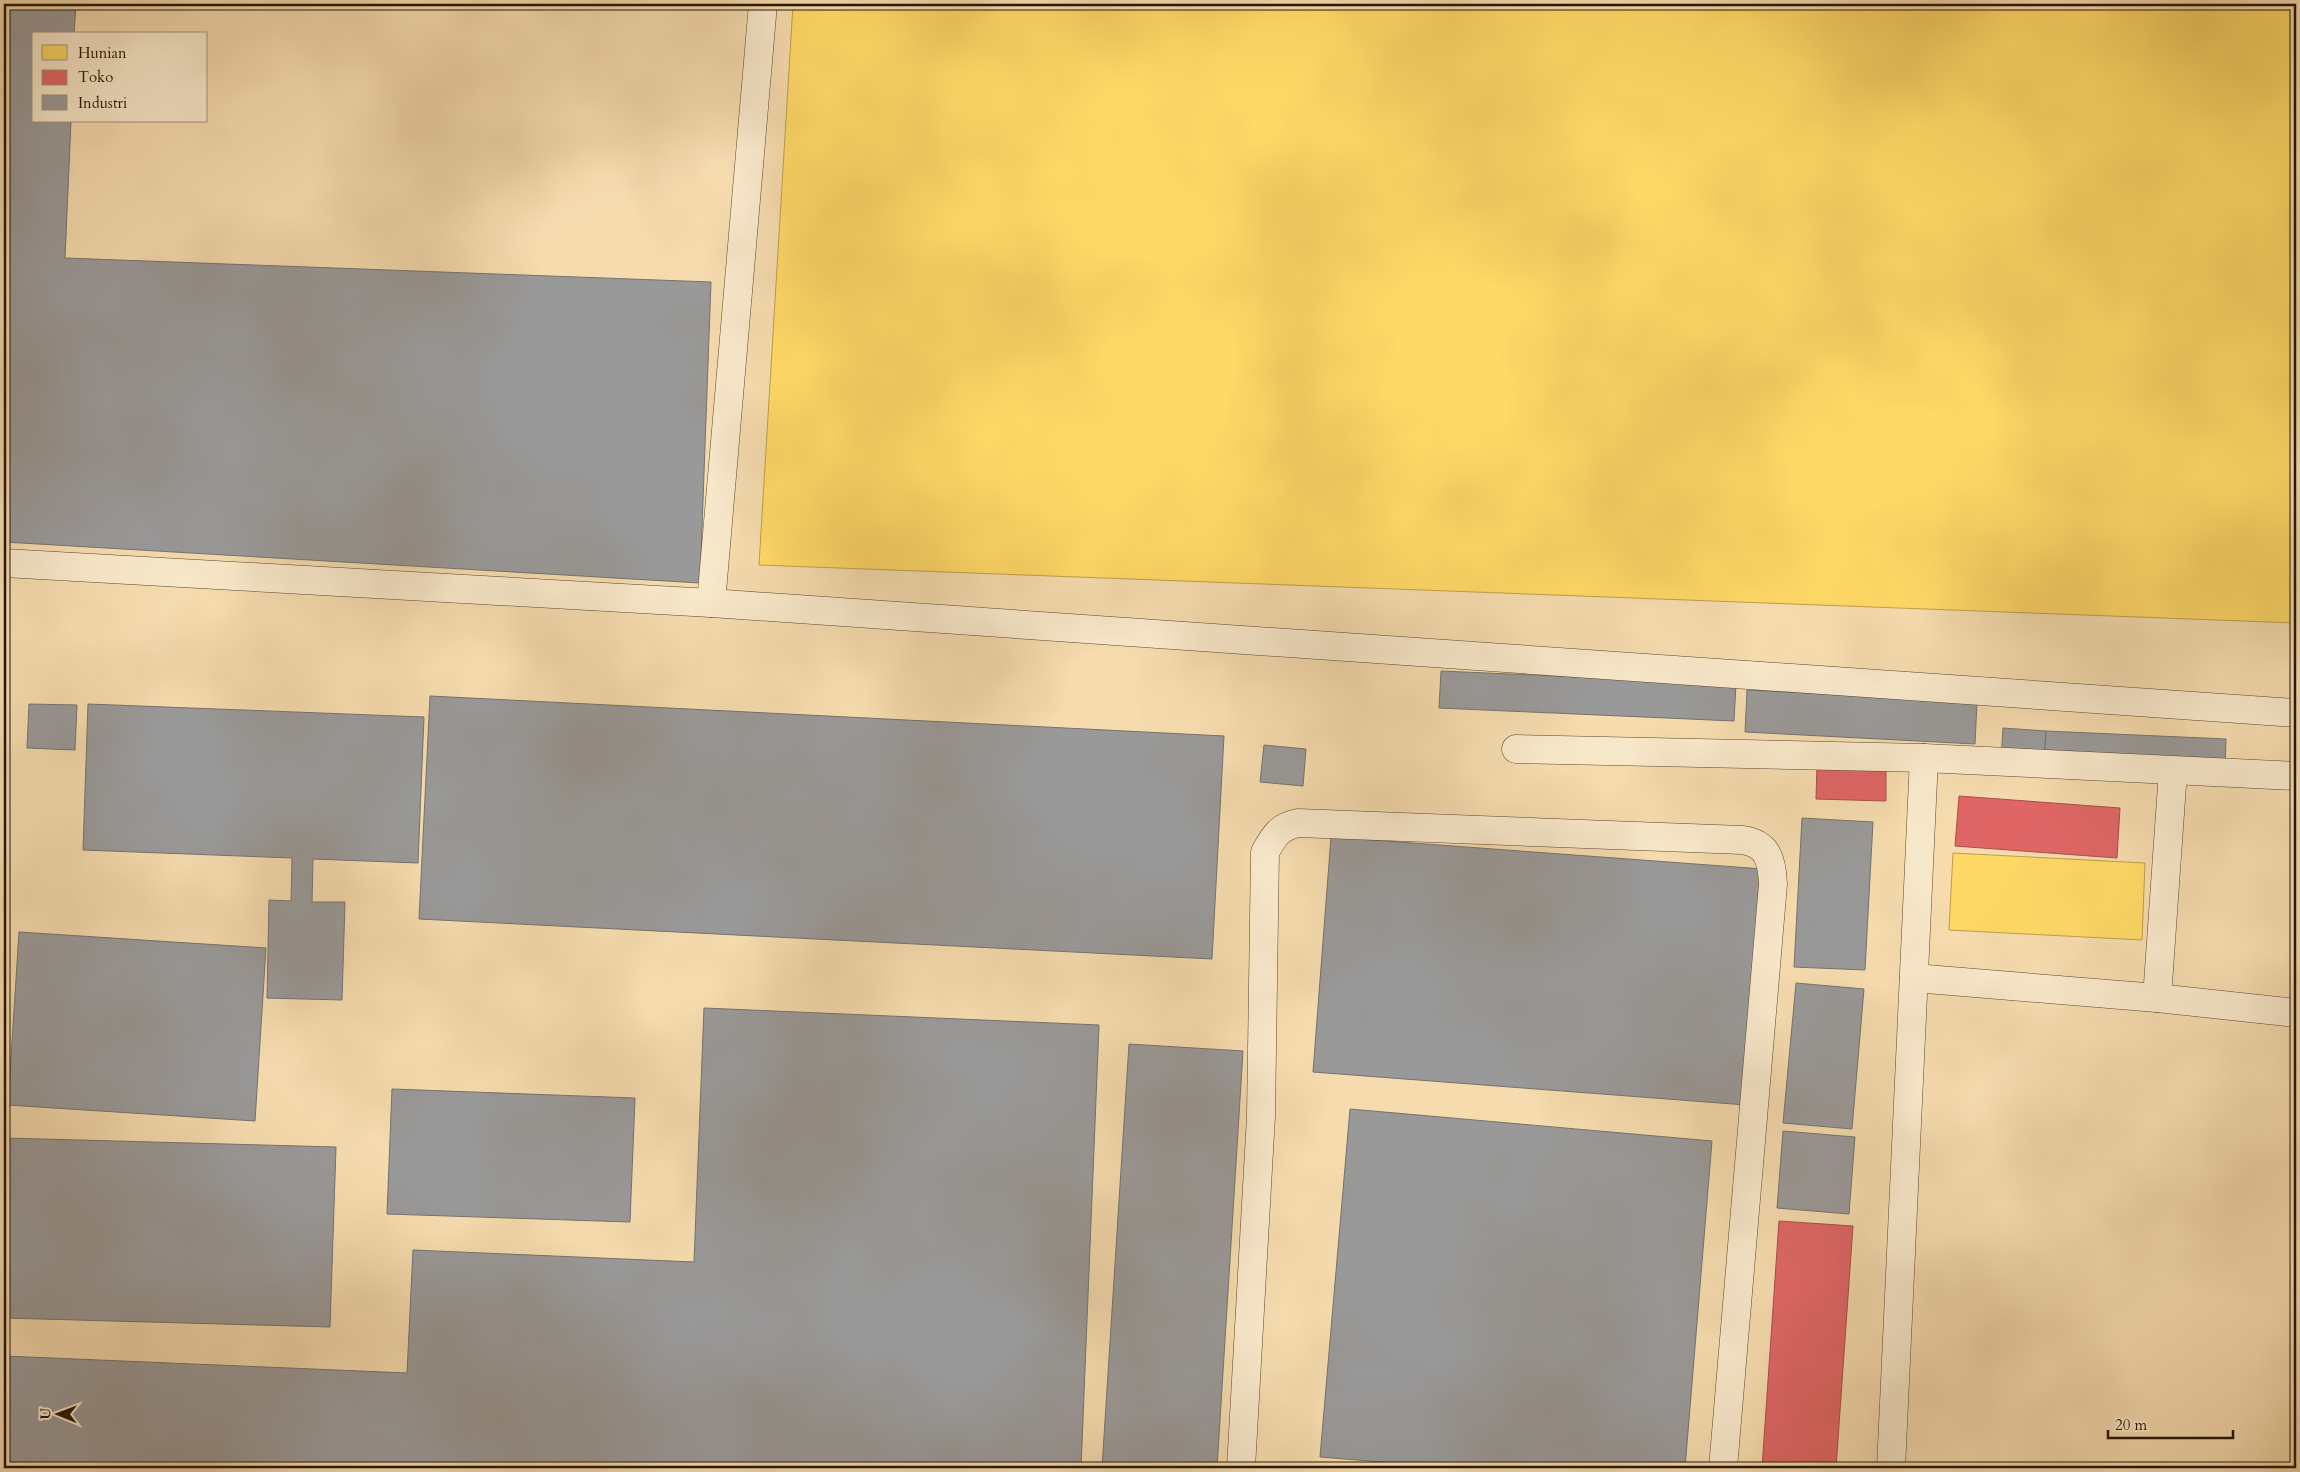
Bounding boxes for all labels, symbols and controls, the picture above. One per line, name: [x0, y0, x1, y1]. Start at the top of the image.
legend: [32, 32, 208, 122]
text: Hunian: [78, 43, 127, 63]
text: Toko: [78, 67, 113, 87]
text: Industri: [78, 93, 127, 113]
north arrow: [32, 1390, 82, 1440]
text: U: [36, 1407, 55, 1420]
scale bar: [2108, 1407, 2232, 1439]
text: 20 m: [2115, 1415, 2147, 1435]

